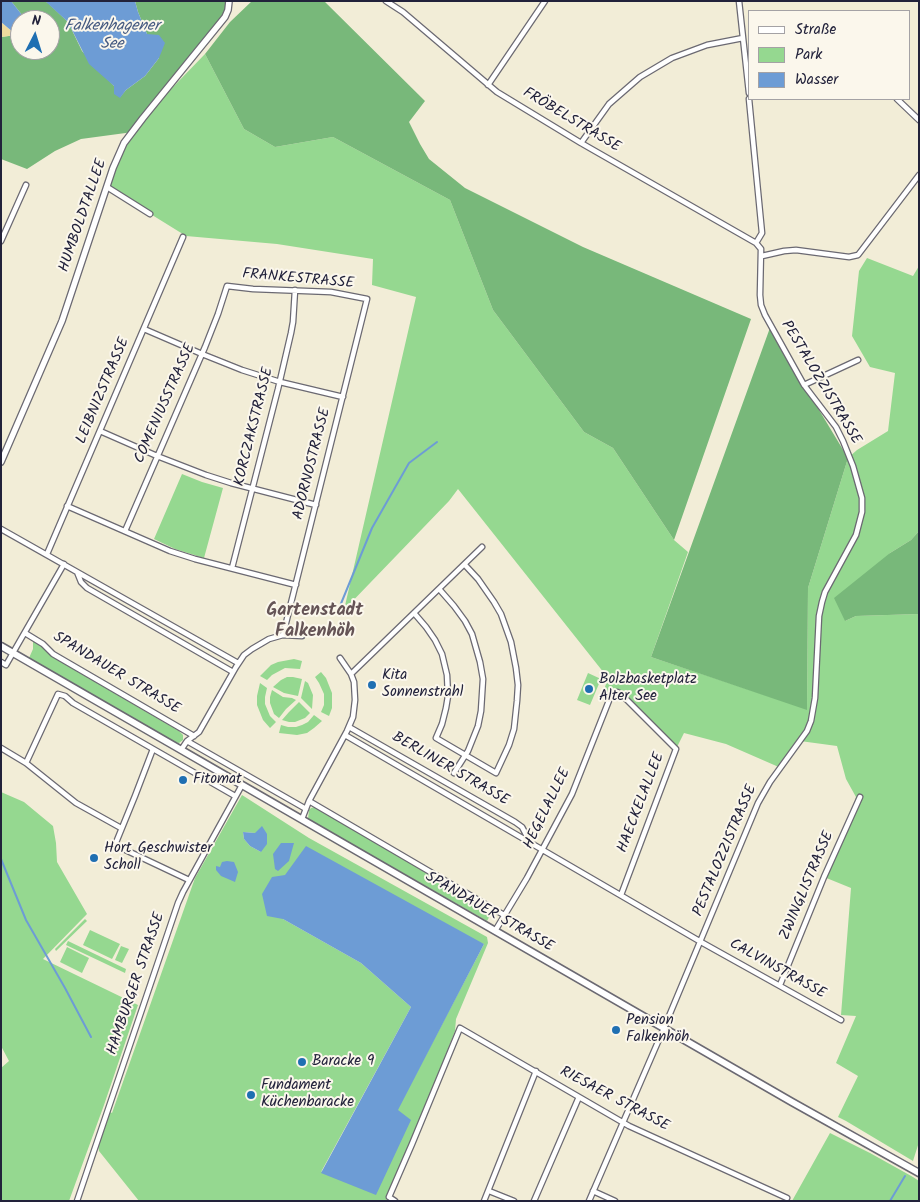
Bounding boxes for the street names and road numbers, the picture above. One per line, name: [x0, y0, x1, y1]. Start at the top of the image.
street label: FRÖBELSTRASSE: [519, 85, 623, 157]
street label: HUMBOLDTALLEE: [56, 157, 112, 275]
street label: FRANKESTRASSE: [241, 266, 355, 294]
street label: PESTALOZZISTRASSE: [776, 318, 864, 448]
street label: LEIBNIZSTRASSE: [73, 335, 135, 447]
street label: COMENIUSSTRASSE: [132, 341, 200, 467]
street label: KORCZAKSTRASSE: [232, 366, 278, 488]
street label: ADORNOSTRASSE: [290, 406, 336, 522]
street label: SPANDAUER STRASSE: [49, 629, 183, 719]
street label: BERLINER STRASSE: [388, 729, 512, 811]
street label: HAECKELALLEE: [615, 750, 669, 856]
street label: HEGELALLEE: [521, 766, 575, 852]
street label: PESTALOZZISTRASSE: [690, 782, 762, 920]
street label: ZWINGLISTRASSE: [777, 829, 839, 943]
street label: SPANDAUER STRASSE: [422, 869, 556, 957]
street label: HAMBURGER STRASSE: [104, 910, 170, 1058]
street label: CALVINSTRASSE: [726, 936, 828, 1004]
street label: RIESAER STRASSE: [556, 1064, 672, 1136]

